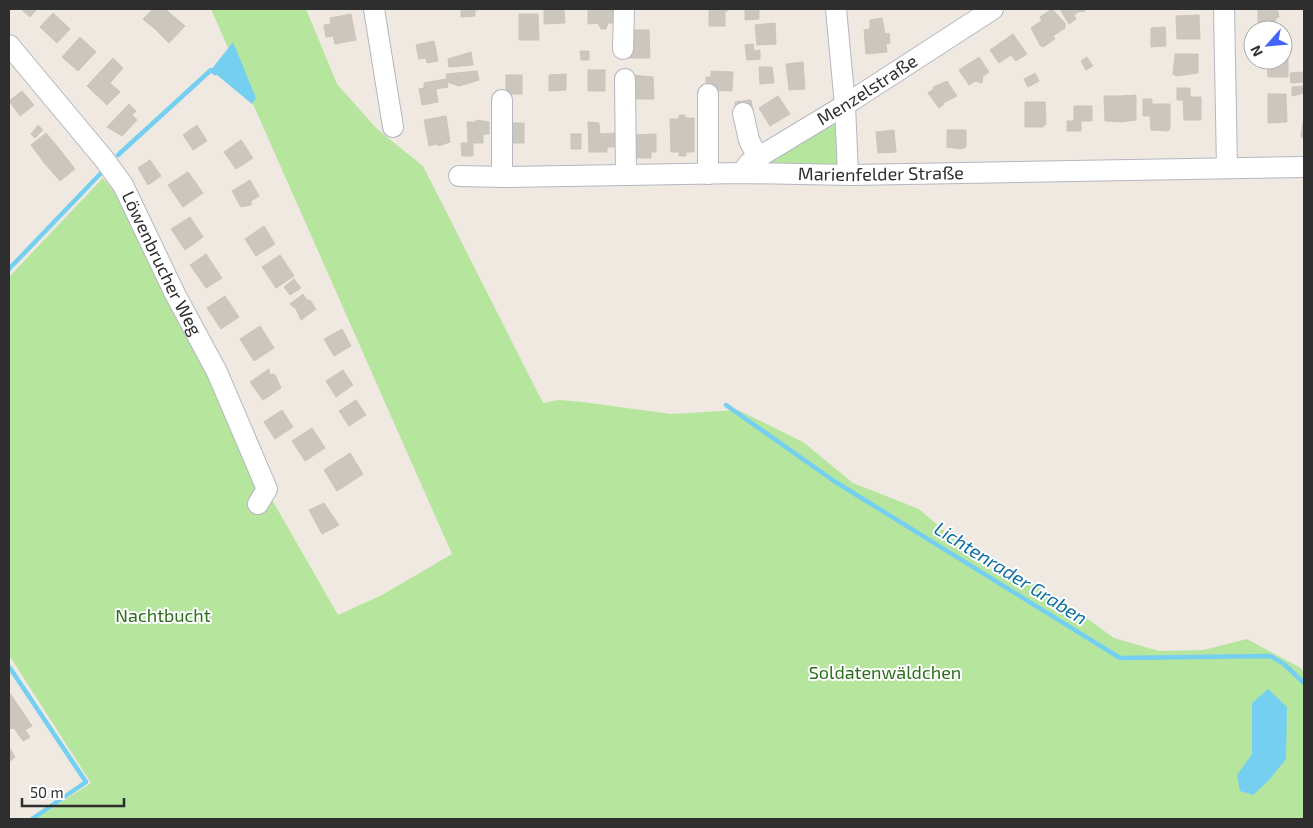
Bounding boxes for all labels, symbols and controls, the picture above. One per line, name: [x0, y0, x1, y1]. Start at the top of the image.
north arrow: [1243, 20, 1293, 70]
text: N: [1246, 43, 1266, 59]
street label: Menzelstraße: [812, 49, 921, 130]
street label: Marienfelder Straße: [798, 161, 964, 185]
street label: Löwenbrucher Weg: [118, 187, 207, 339]
water label: Lichtenrader Graben: [931, 516, 1092, 629]
park label: Nachtbucht: [115, 604, 211, 626]
park label: Soldatenwäldchen: [809, 661, 961, 683]
scale bar: [22, 776, 125, 808]
text: 50 m: [30, 783, 64, 801]

